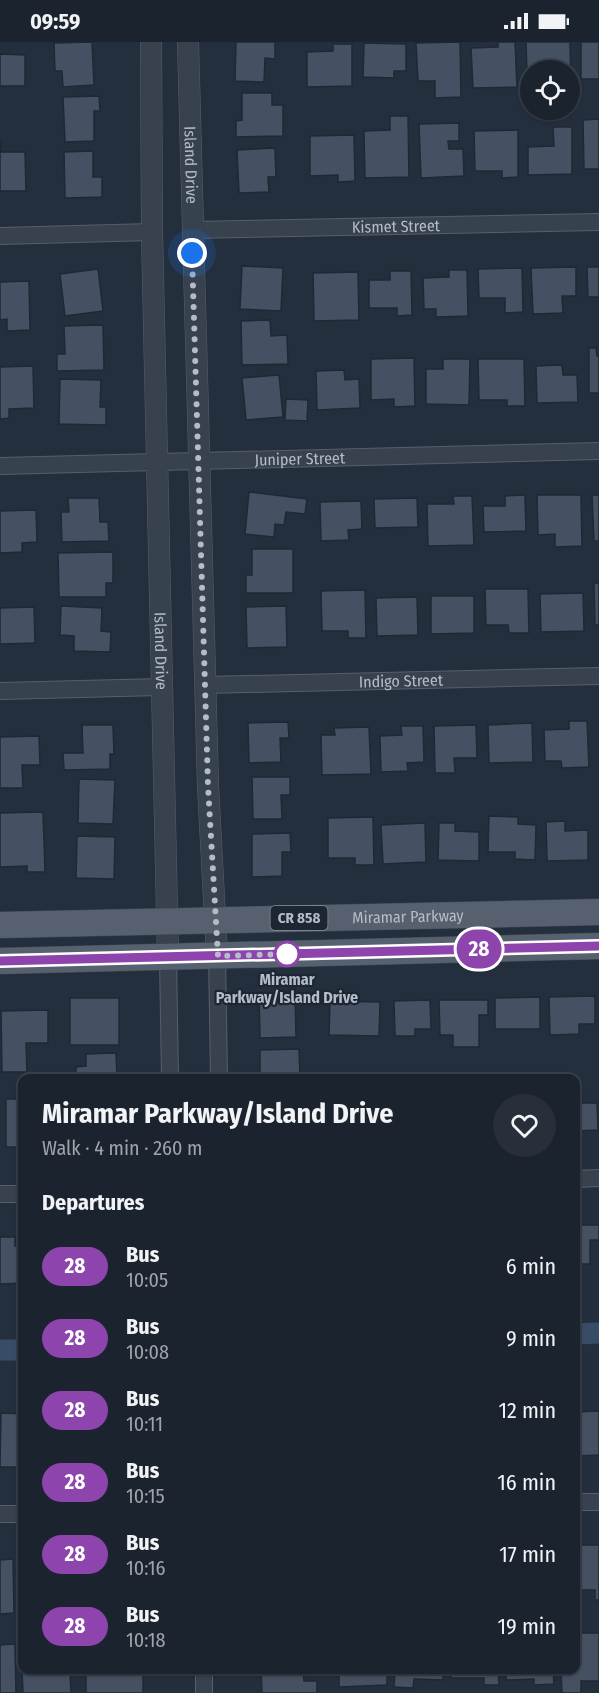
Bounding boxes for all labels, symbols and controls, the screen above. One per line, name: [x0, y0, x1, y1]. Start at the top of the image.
text: 09:59: [30, 8, 80, 35]
map controls: [520, 60, 580, 120]
button: locate: [520, 60, 580, 120]
street label: Island Drive: [181, 126, 202, 204]
street label: Kismet Street: [352, 216, 441, 236]
your location: [177, 238, 207, 268]
street label: Juniper Street: [254, 448, 346, 469]
street label: Island Drive: [151, 612, 172, 690]
street label: Indigo Street: [359, 670, 444, 691]
street label: Miramar Parkway: [352, 905, 465, 927]
road number: CR 858: [270, 906, 328, 930]
line badge: 28: [452, 930, 506, 968]
text: 28: [469, 936, 489, 962]
marker: Miramar Parkway/Island Drive: [274, 941, 300, 967]
place label: Miramar Parkway/Island Drive: [216, 970, 358, 1007]
button: heart: [493, 1094, 556, 1157]
text: Miramar Parkway/Island Drive: [42, 1097, 393, 1130]
text: Walk · 4 min · 260 m: [42, 1136, 202, 1160]
text: Departures: [42, 1189, 144, 1216]
text: Bus: [126, 1241, 159, 1268]
text: 28: [65, 1253, 85, 1279]
text: 6 min: [506, 1253, 556, 1280]
text: 10:05: [126, 1268, 168, 1292]
text: Bus: [126, 1313, 159, 1340]
text: 28: [65, 1325, 85, 1351]
text: 9 min: [506, 1325, 556, 1352]
text: 10:08: [126, 1340, 169, 1364]
text: Bus: [126, 1385, 159, 1412]
text: 28: [65, 1397, 85, 1423]
text: 12 min: [498, 1397, 556, 1424]
text: 10:11: [126, 1412, 163, 1436]
text: Bus: [126, 1457, 159, 1484]
text: 28: [65, 1469, 85, 1495]
text: 16 min: [497, 1469, 556, 1496]
text: 10:15: [126, 1484, 165, 1508]
text: Bus: [126, 1529, 159, 1556]
text: 28: [65, 1541, 85, 1567]
text: 17 min: [499, 1541, 556, 1568]
text: 10:16: [126, 1556, 165, 1580]
text: Bus: [126, 1601, 159, 1628]
text: 28: [65, 1613, 85, 1639]
text: 19 min: [498, 1613, 556, 1640]
text: 10:18: [126, 1628, 165, 1652]

